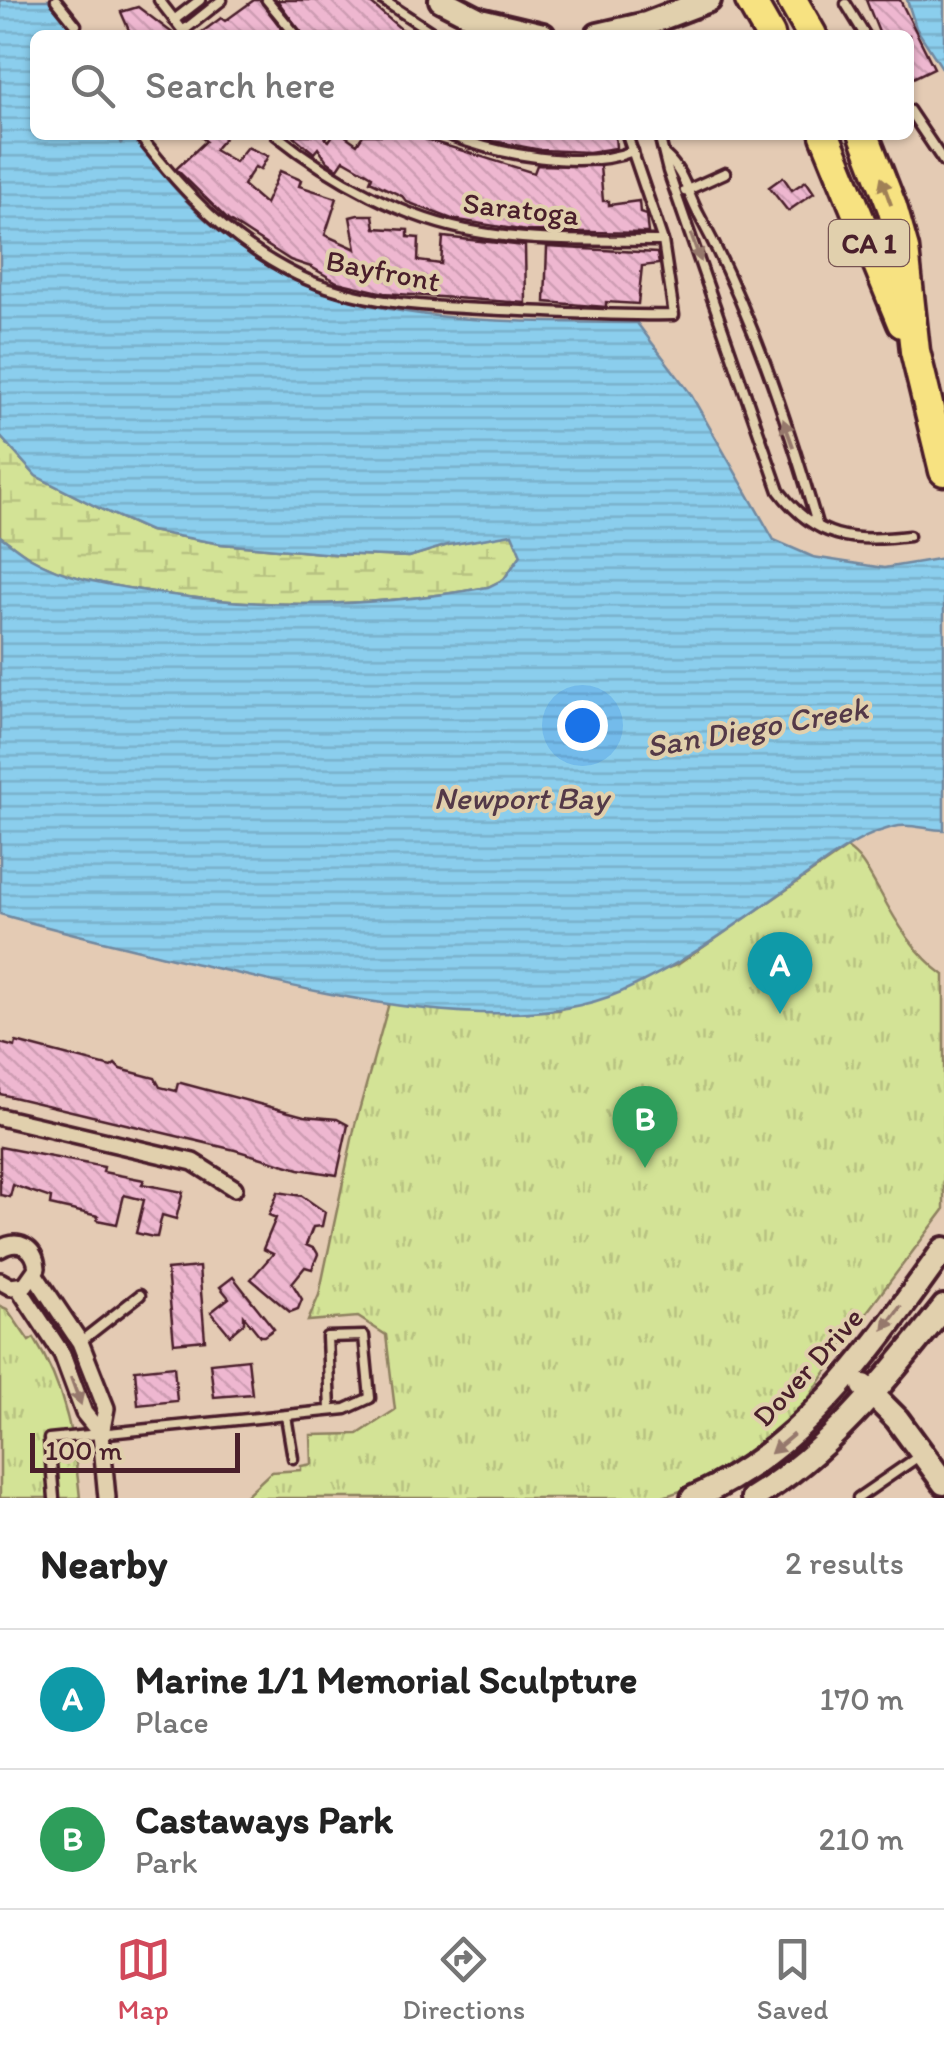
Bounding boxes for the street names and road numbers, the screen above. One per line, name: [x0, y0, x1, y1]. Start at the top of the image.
street label: Saratoga: [461, 184, 581, 233]
road number: CA 1: [829, 220, 909, 266]
street label: Bayfront: [323, 241, 443, 300]
street label: Dover Drive: [744, 1299, 871, 1434]

